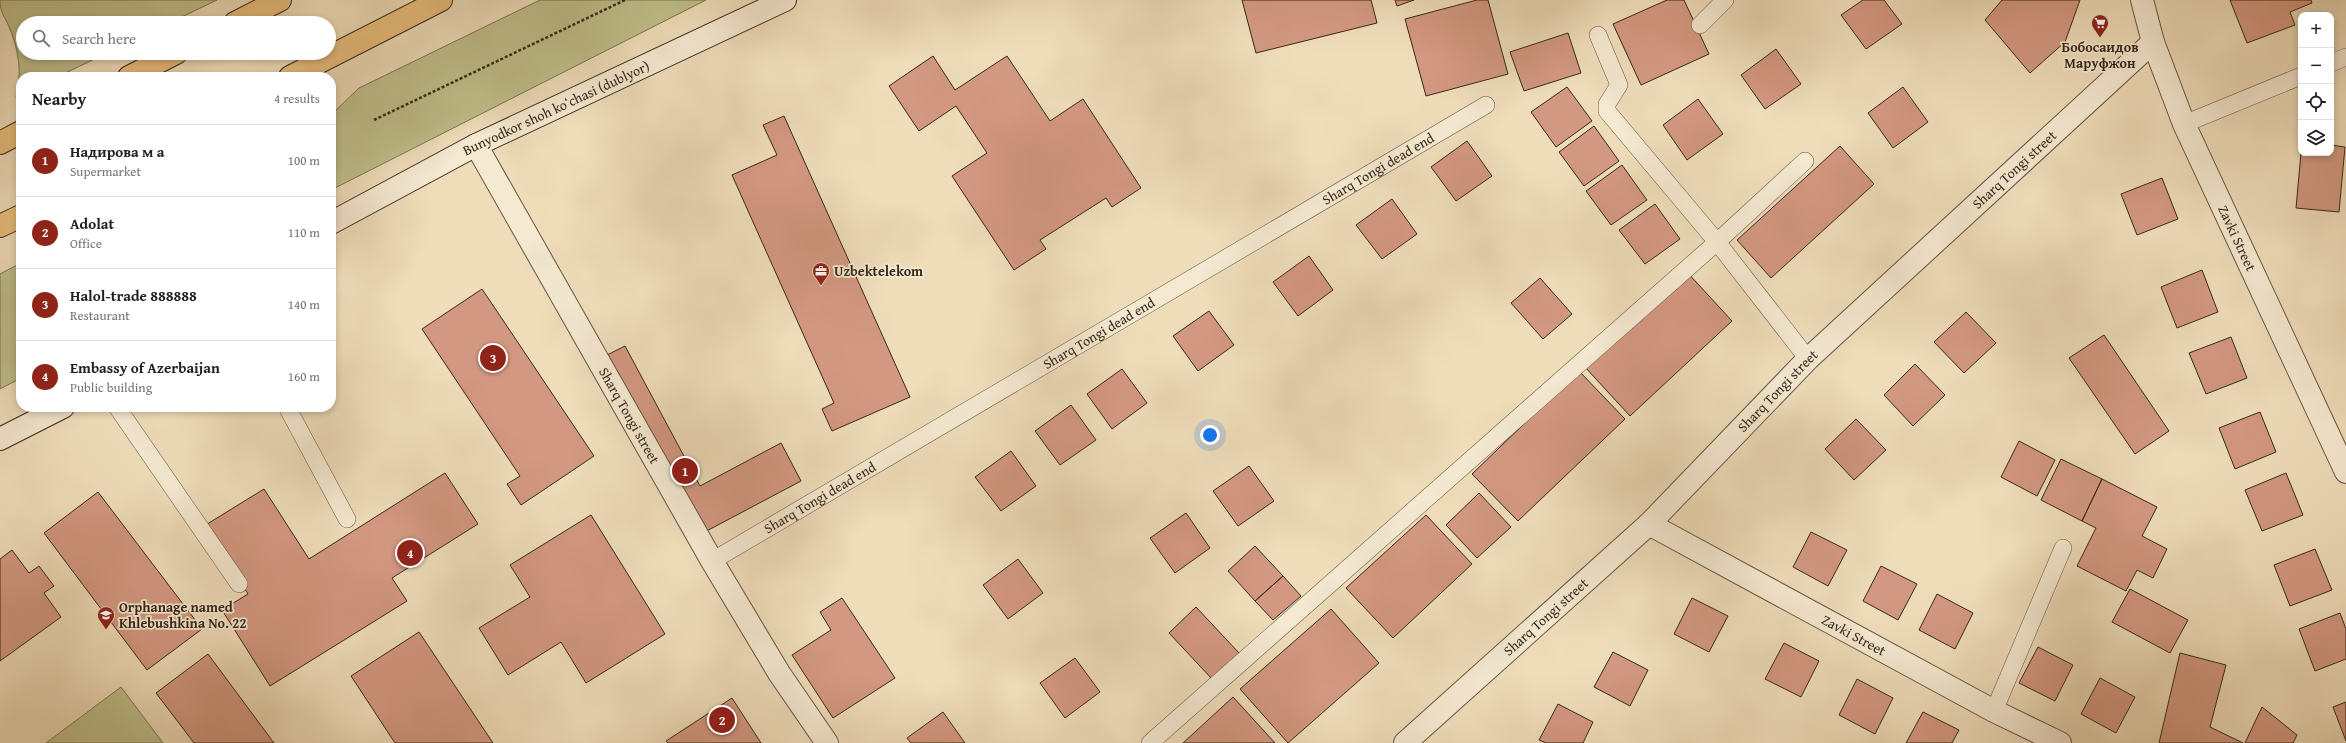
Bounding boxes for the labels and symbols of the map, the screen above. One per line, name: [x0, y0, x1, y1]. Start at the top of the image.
supermarket icon: Бобосаидов Маруфжон: [2090, 13, 2110, 38]
place label: Бобосаидов Маруфжон: [2062, 37, 2138, 73]
street label: Bunyodkor shoh koʻchasi (dublyor): [459, 56, 653, 160]
street label: Sharq Tongi street: [1968, 126, 2061, 213]
street label: Sharq Tongi dead end: [1318, 128, 1438, 209]
street label: Zavki Street: [2213, 202, 2261, 274]
office icon: Uzbektelekom: [811, 261, 831, 286]
place label: Uzbektelekom: [834, 261, 923, 281]
street label: Sharq Tongi dead end: [1039, 292, 1159, 374]
pin: 3: [480, 343, 506, 373]
street label: Sharq Tongi street: [1733, 345, 1822, 436]
street label: Sharq Tongi street: [594, 364, 665, 467]
your location: [1200, 425, 1220, 445]
pin: 1: [672, 456, 698, 486]
street label: Sharq Tongi dead end: [760, 456, 880, 538]
pin: 4: [397, 538, 423, 568]
street label: Sharq Tongi street: [1499, 573, 1593, 660]
place label: Orphanage named Khlebushkina No. 22: [119, 597, 247, 633]
school or university icon: Orphanage named Khlebushkina No. 22: [96, 605, 116, 630]
street label: Zavki Street: [1818, 609, 1890, 661]
pin: 2: [709, 705, 735, 735]

